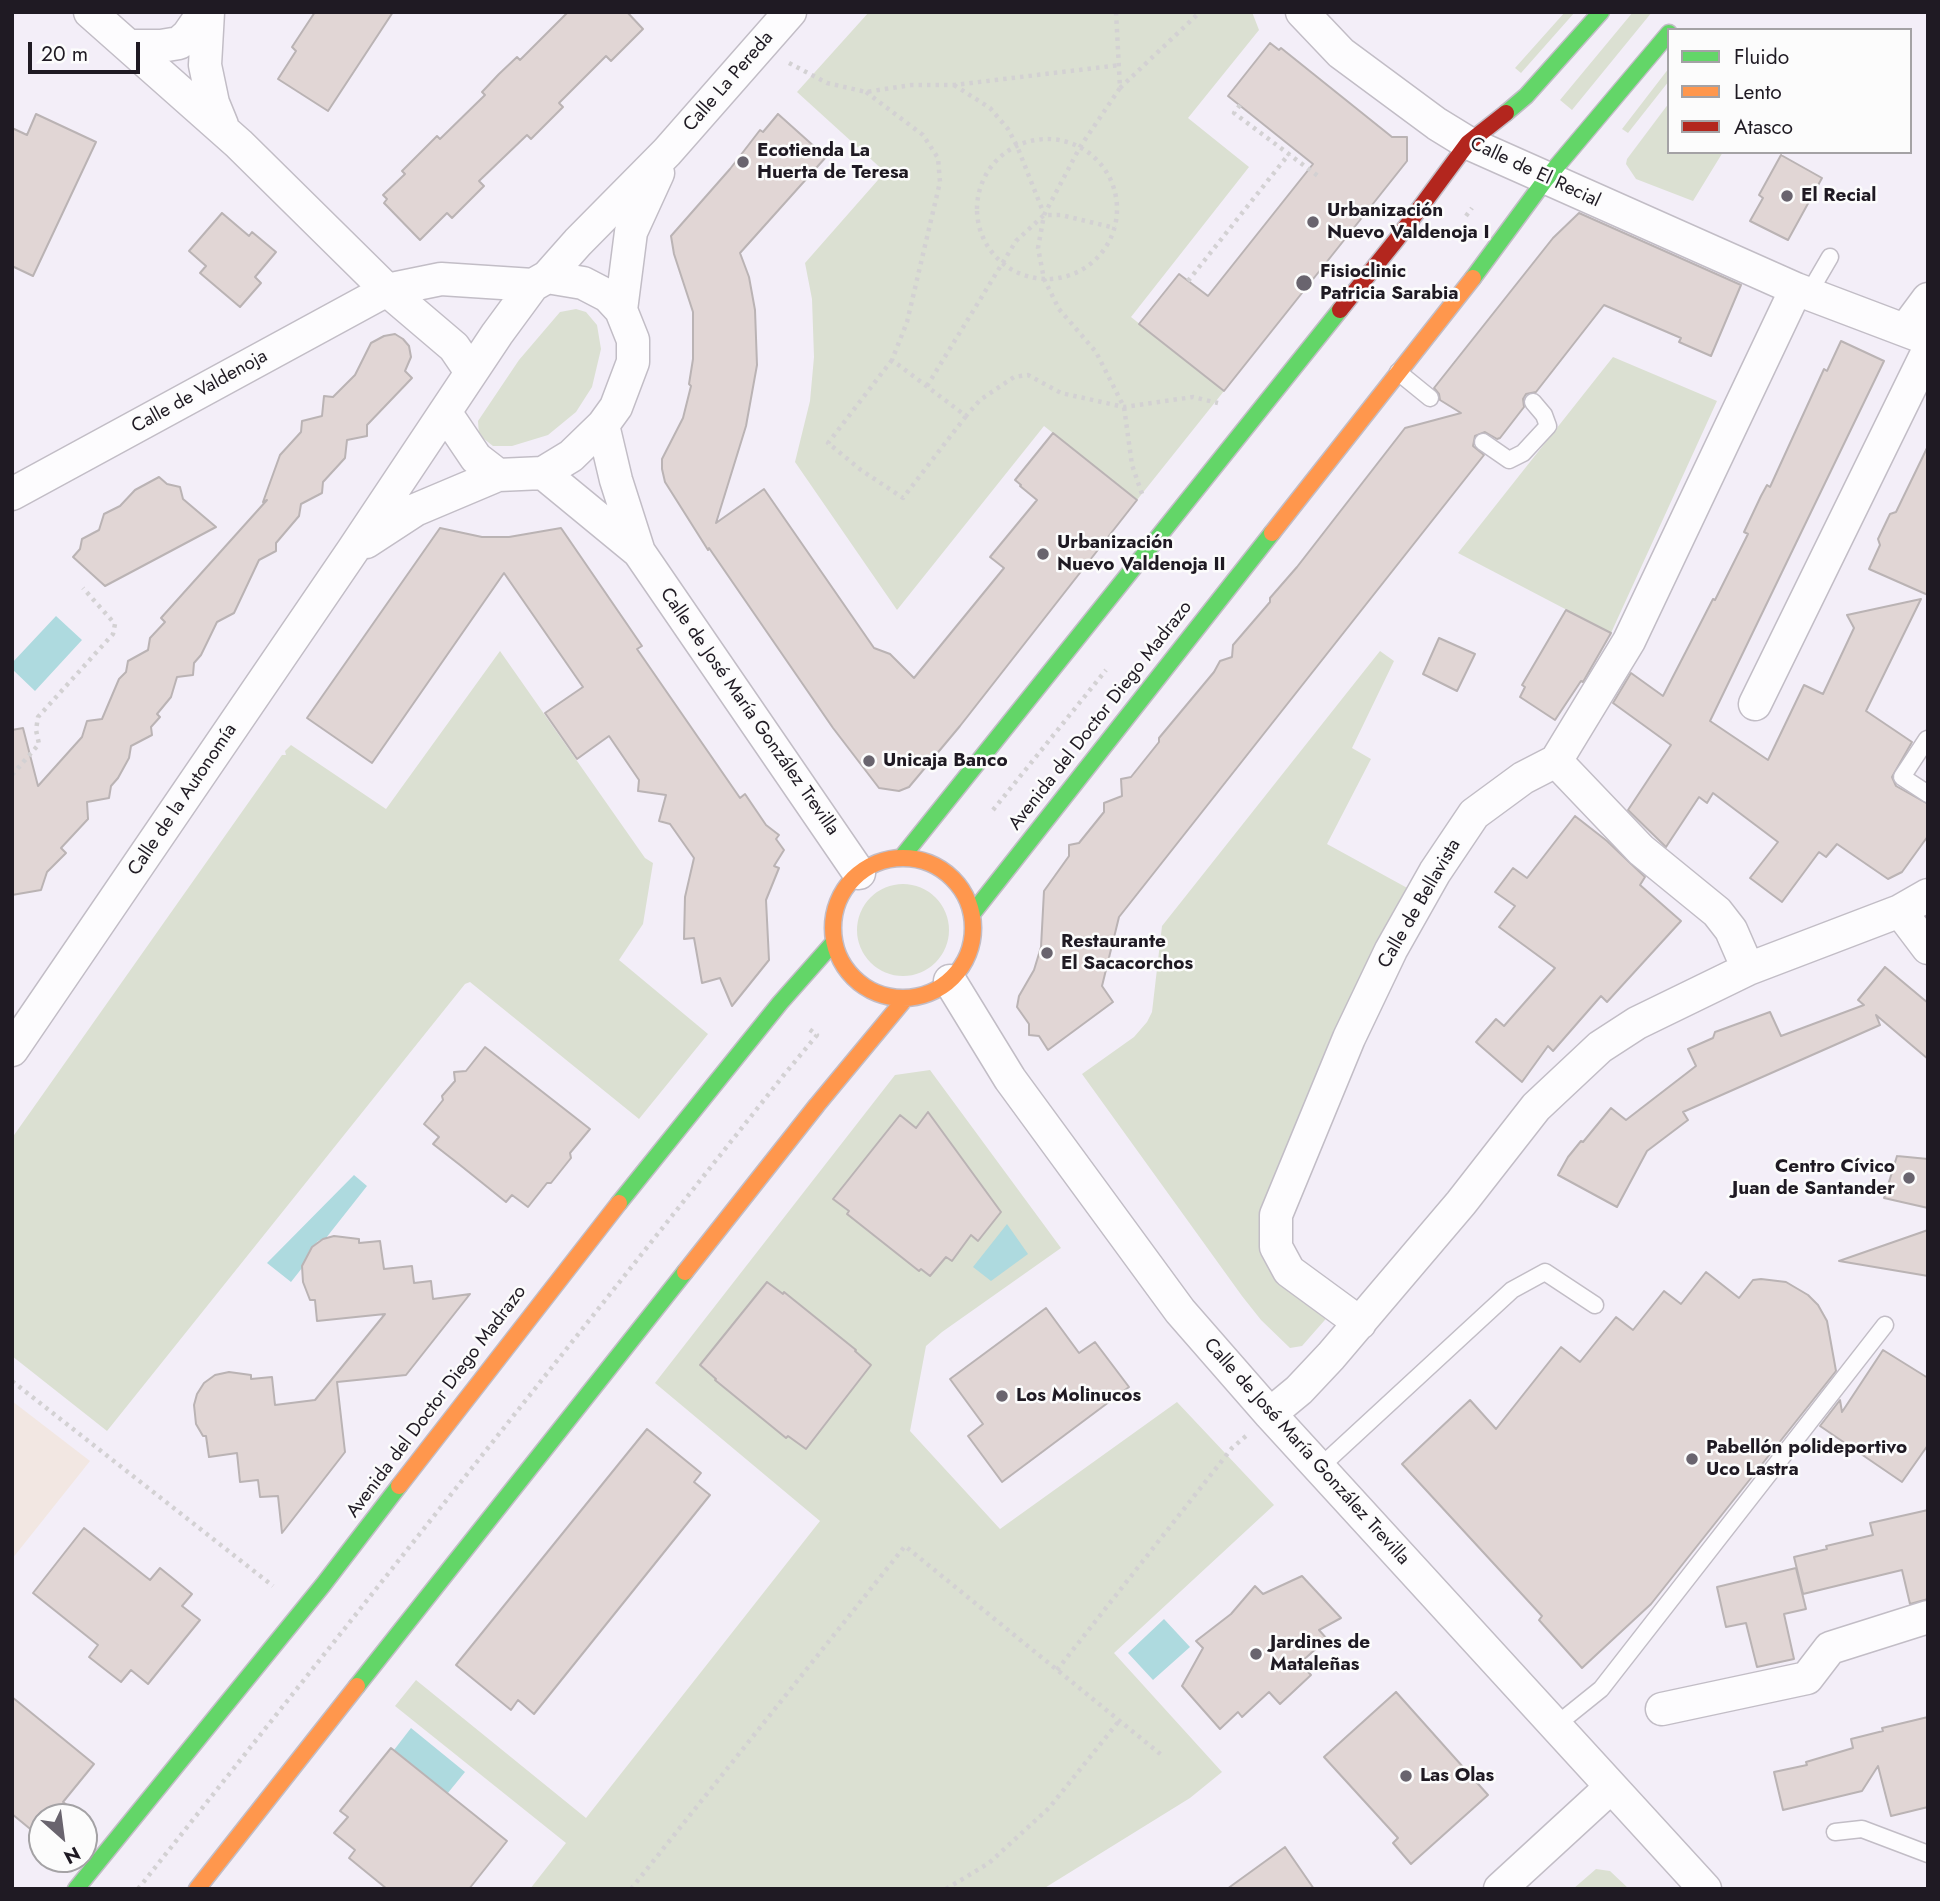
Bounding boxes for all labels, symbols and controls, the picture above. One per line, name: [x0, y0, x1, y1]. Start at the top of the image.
street label: Calle La Pereda: [679, 27, 779, 137]
scale bar: [32, 28, 144, 72]
legend: [1667, 28, 1912, 154]
text: 20 m: [41, 39, 88, 69]
text: Fluido: [1734, 42, 1789, 72]
text: Lento: [1734, 77, 1782, 107]
text: Atasco: [1734, 112, 1793, 142]
street label: Calle de El Recial: [1466, 133, 1604, 213]
place label: Ecotienda La Huerta de Teresa: [757, 140, 909, 184]
marker: Ecotienda La Huerta de Teresa: [735, 154, 751, 170]
place label: El Recial: [1801, 185, 1876, 207]
marker: El Recial: [1779, 188, 1795, 204]
place label: Urbanización Nuevo Valdenoja I: [1327, 200, 1490, 244]
marker: Urbanización Nuevo Valdenoja I: [1305, 214, 1321, 230]
place label: Fisioclinic Patricia Sarabia: [1320, 261, 1459, 305]
marker: Fisioclinic Patricia Sarabia: [1294, 273, 1314, 293]
street label: Calle de Valdenoja: [128, 345, 272, 439]
place label: Urbanización Nuevo Valdenoja II: [1057, 532, 1226, 576]
marker: Urbanización Nuevo Valdenoja II: [1035, 546, 1051, 562]
street label: Calle de José María González Trevilla: [654, 584, 844, 840]
street label: Avenida del Doctor Diego Madrazo: [1004, 597, 1198, 835]
street label: Calle de la Autonomía: [124, 720, 242, 880]
place label: Unicaja Banco: [883, 750, 1008, 772]
marker: Unicaja Banco: [861, 753, 877, 769]
street label: Calle de Bellavista: [1374, 835, 1466, 973]
place label: Restaurante El Sacacorchos: [1061, 931, 1193, 975]
marker: Restaurante El Sacacorchos: [1039, 945, 1055, 961]
place label: Centro Cívico Juan de Santander: [1732, 1156, 1895, 1200]
marker: Centro Cívico Juan de Santander: [1901, 1170, 1917, 1186]
street label: Avenida del Doctor Diego Madrazo: [342, 1281, 532, 1523]
street label: Calle de José María González Trevilla: [1198, 1334, 1414, 1570]
place label: Los Molinucos: [1016, 1385, 1141, 1407]
marker: Los Molinucos: [994, 1388, 1010, 1404]
place label: Pabellón polideportivo Uco Lastra: [1706, 1437, 1907, 1481]
marker: Pabellón polideportivo Uco Lastra: [1684, 1451, 1700, 1467]
place label: Jardines de Mataleñas: [1270, 1632, 1370, 1676]
marker: Jardines de Mataleñas: [1248, 1646, 1264, 1662]
place label: Las Olas: [1420, 1765, 1494, 1787]
marker: Las Olas: [1398, 1768, 1414, 1784]
north arrow: [28, 1803, 98, 1873]
text: N: [59, 1840, 85, 1871]

